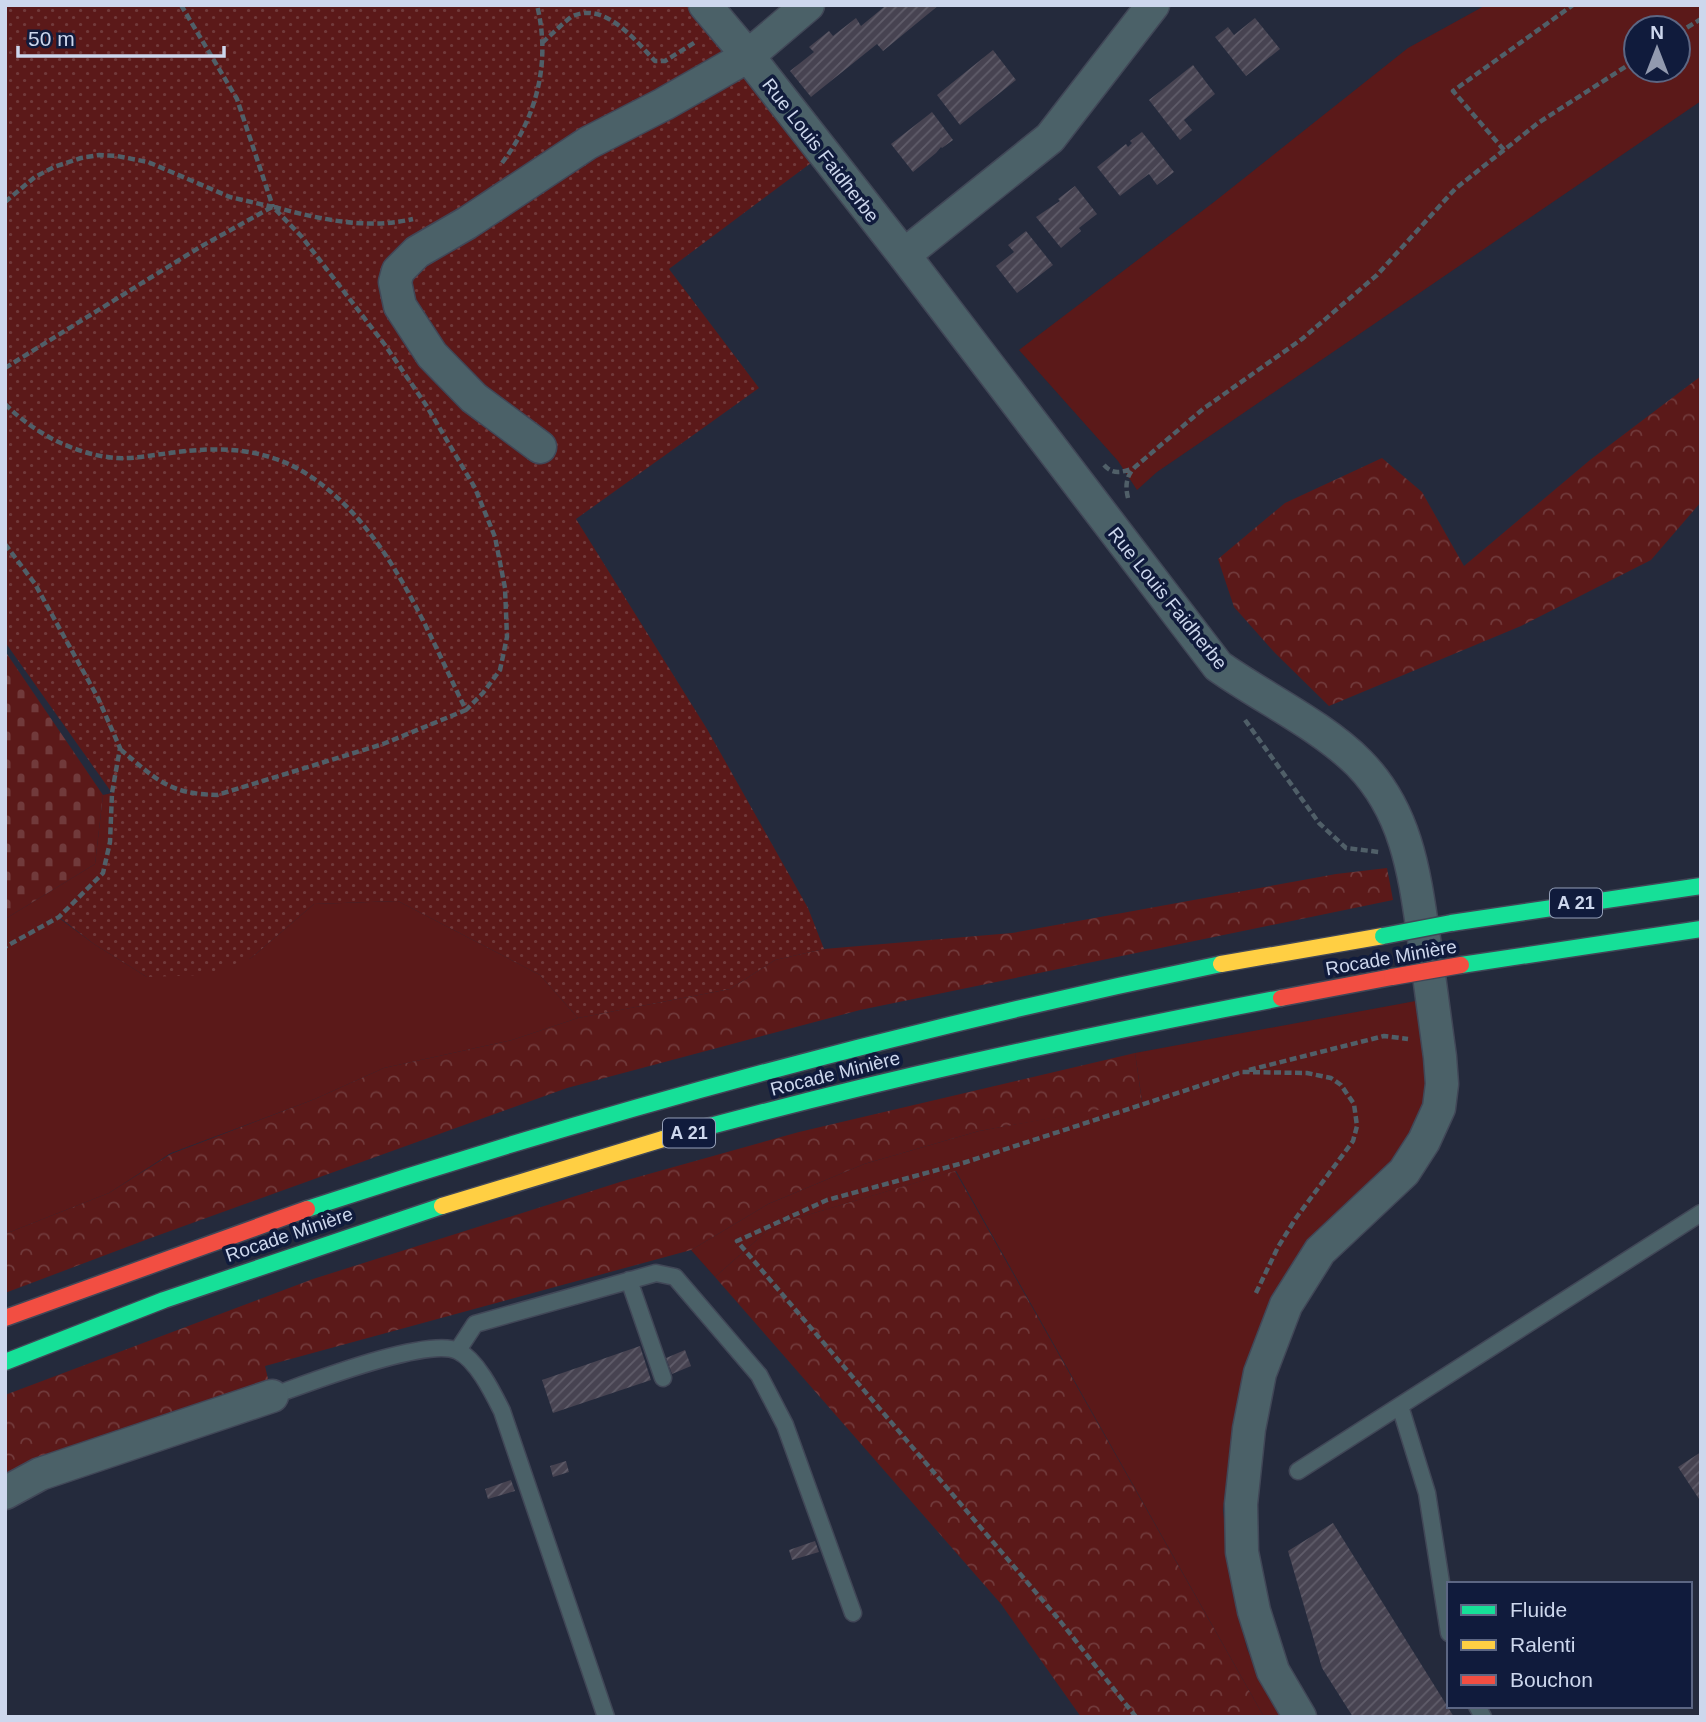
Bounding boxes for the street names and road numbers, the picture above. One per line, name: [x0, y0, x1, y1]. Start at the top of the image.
street label: Rue Louis Faidherbe: [758, 74, 883, 226]
street label: Rue Louis Faidherbe: [1104, 523, 1231, 673]
road number: A 21: [1550, 888, 1602, 918]
street label: Rocade Minière: [1324, 936, 1458, 979]
street label: Rocade Minière: [768, 1047, 902, 1100]
road number: A 21: [663, 1118, 715, 1148]
street label: Rocade Minière: [223, 1203, 355, 1266]

